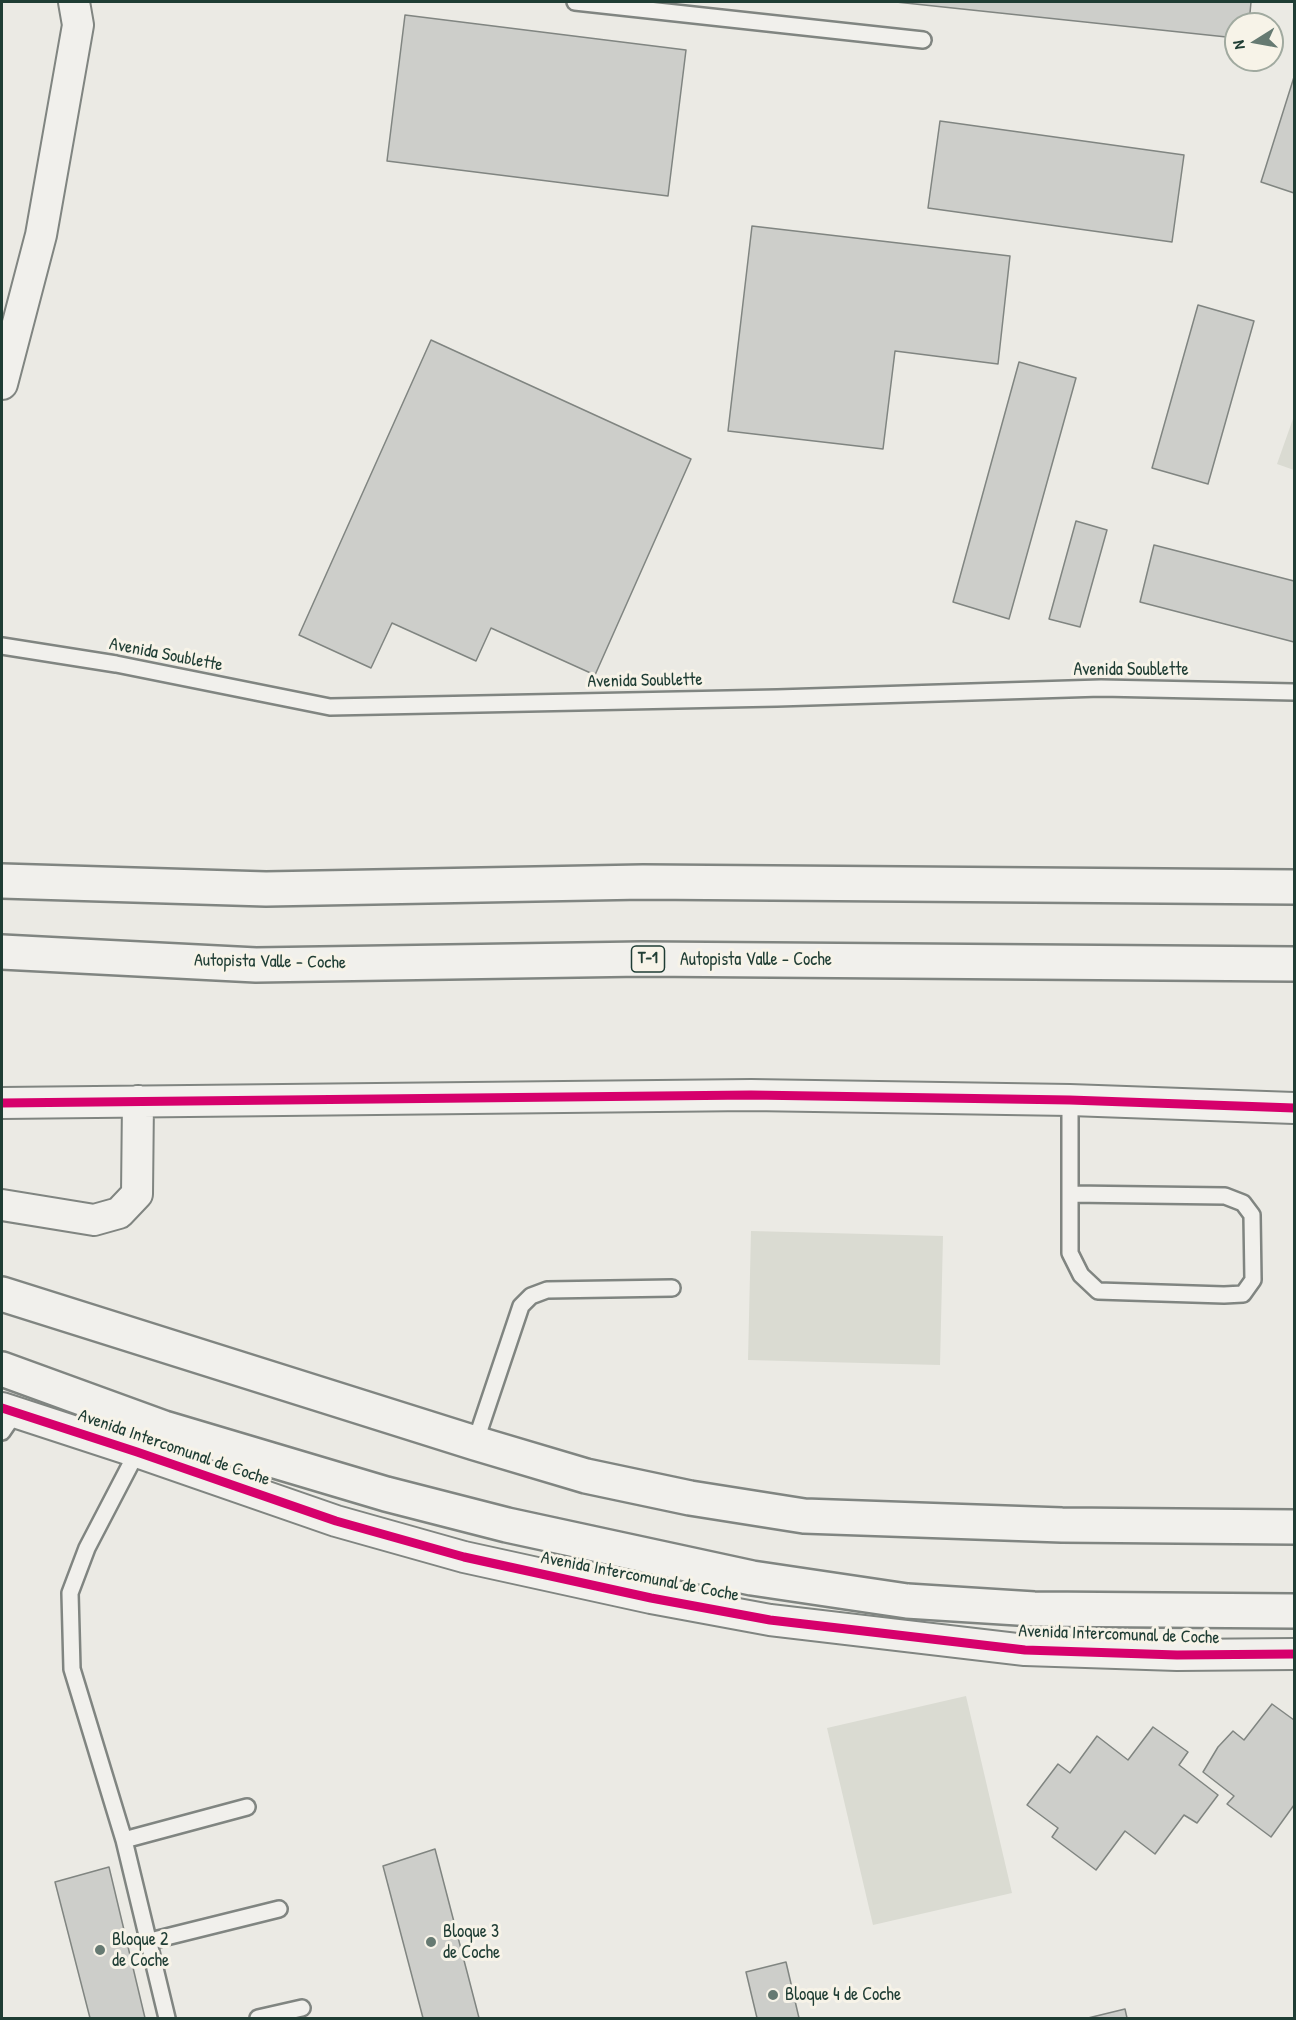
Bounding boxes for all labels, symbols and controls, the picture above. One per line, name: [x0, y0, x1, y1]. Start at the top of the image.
north arrow: [1224, 12, 1284, 72]
text: N: [1227, 39, 1250, 51]
street label: Avenida Soublette: [107, 633, 225, 677]
street label: Avenida Soublette: [1073, 659, 1189, 681]
street label: Avenida Soublette: [587, 669, 703, 693]
road number: T-1: [632, 946, 664, 972]
street label: Autopista Valle - Coche: [680, 949, 832, 971]
street label: Autopista Valle - Coche: [194, 950, 346, 974]
street label: Avenida Intercomunal de Coche: [75, 1405, 273, 1491]
street label: Avenida Intercomunal de Coche: [539, 1547, 741, 1607]
street label: Avenida Intercomunal de Coche: [1018, 1621, 1220, 1649]
place label: Bloque 3 de Coche: [443, 1921, 500, 1964]
place label: Bloque 2 de Coche: [112, 1929, 169, 1972]
marker: Bloque 3 de Coche: [424, 1935, 438, 1949]
marker: Bloque 2 de Coche: [93, 1943, 107, 1957]
place label: Bloque 4 de Coche: [785, 1984, 901, 2006]
marker: Bloque 4 de Coche: [766, 1988, 780, 2002]

